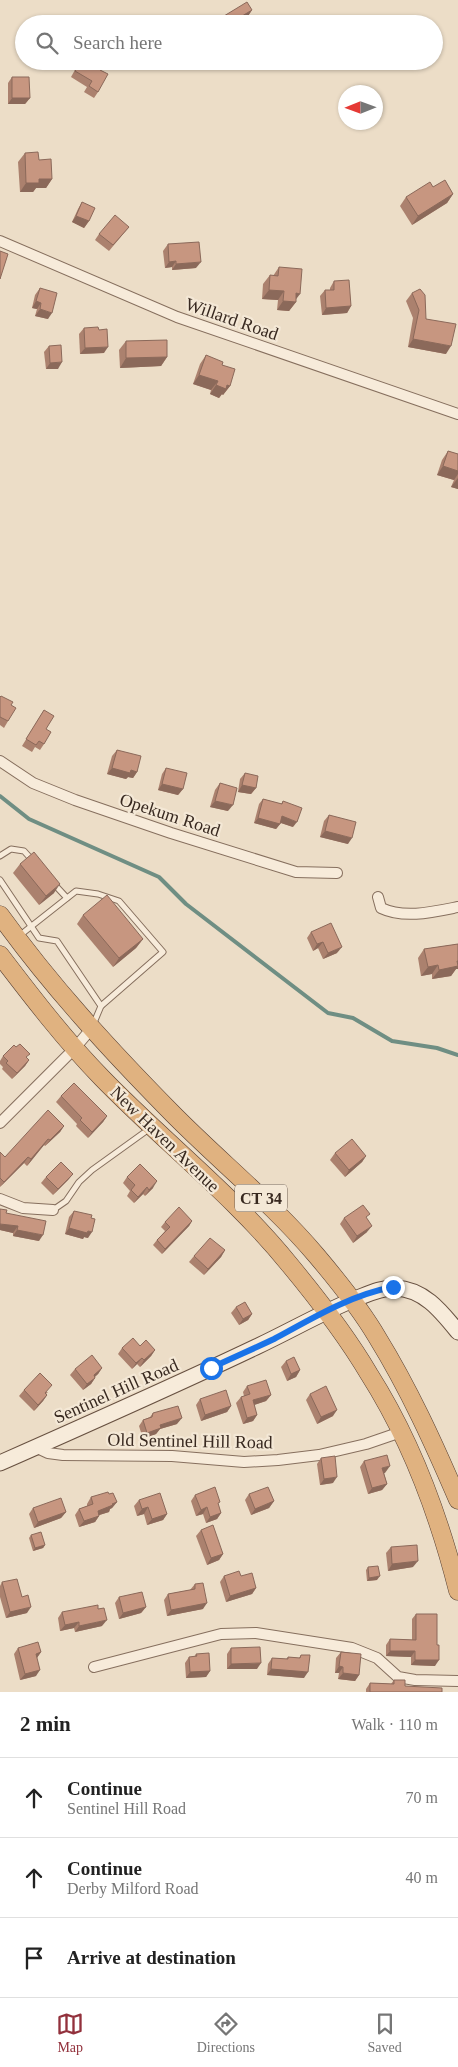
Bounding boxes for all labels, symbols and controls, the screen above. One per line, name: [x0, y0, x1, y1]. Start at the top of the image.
search box: [15, 15, 443, 70]
icon: search: [33, 29, 61, 57]
text: Search here: [73, 32, 162, 53]
north arrow: [338, 85, 383, 130]
street label: Willard Road: [183, 294, 281, 344]
street label: Opekum Road: [117, 789, 223, 841]
street label: New Haven Avenue: [106, 1082, 224, 1196]
road number: CT 34: [235, 1184, 287, 1212]
route end: [382, 1276, 405, 1299]
street label: Sentinel Hill Road: [51, 1355, 181, 1427]
route start: [200, 1357, 223, 1380]
street label: Old Sentinel Hill Road: [107, 1430, 273, 1452]
text: 2 min: [20, 1712, 71, 1736]
text: Walk · 110 m: [351, 1716, 438, 1733]
text: Continue: [67, 1778, 142, 1799]
icon: ahead: [20, 1784, 48, 1812]
text: 70 m: [406, 1789, 438, 1806]
text: Sentinel Hill Road: [67, 1800, 186, 1817]
text: Continue: [67, 1858, 142, 1879]
icon: ahead: [20, 1864, 48, 1892]
text: 40 m: [406, 1869, 438, 1886]
text: Derby Milford Road: [67, 1880, 199, 1897]
icon: arrive: [20, 1944, 48, 1972]
text: Arrive at destination: [67, 1947, 236, 1968]
tab: Map: [56, 2010, 84, 2056]
tab: Directions: [197, 2010, 255, 2056]
tab: Saved: [368, 2010, 402, 2056]

